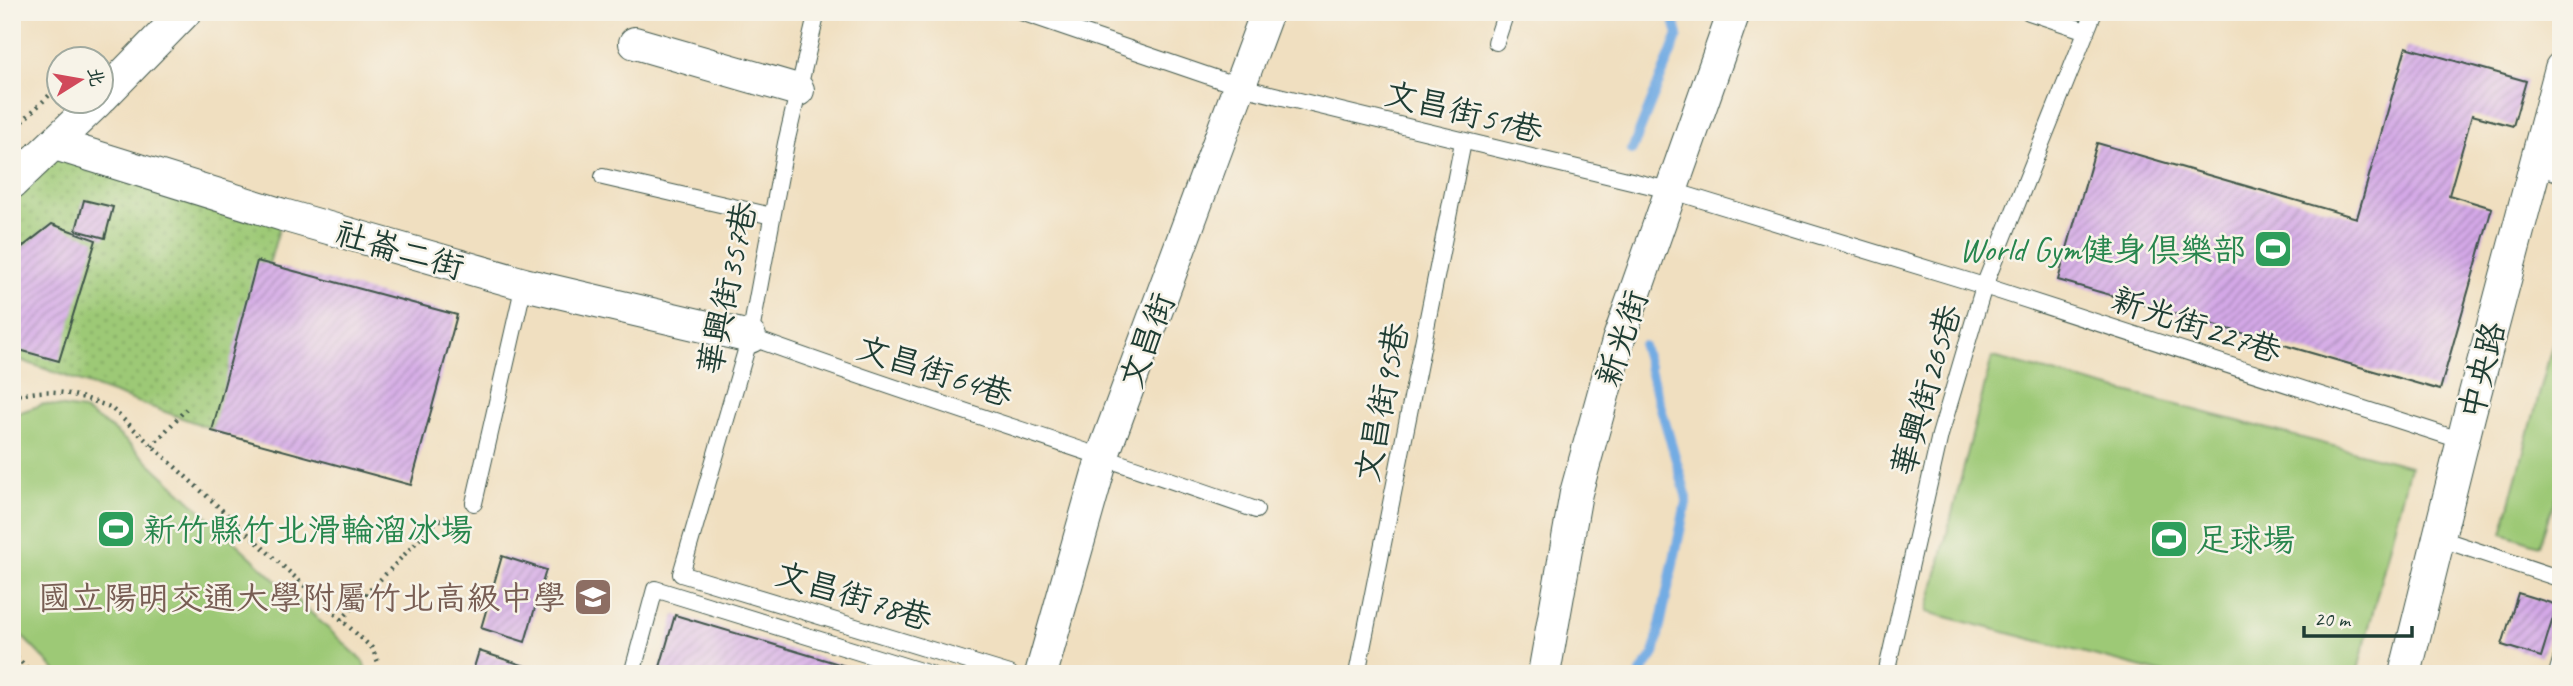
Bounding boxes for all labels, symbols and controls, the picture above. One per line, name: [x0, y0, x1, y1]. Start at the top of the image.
north arrow: [46, 46, 116, 116]
text: 北: [82, 65, 109, 89]
street label: 文昌街51巷: [1380, 72, 1547, 152]
street label: 華興街357巷: [688, 197, 766, 379]
street label: 社崙二街: [330, 212, 469, 288]
sports icon: World Gym健身俱樂部: [2252, 228, 2294, 270]
place label: World Gym健身俱樂部: [1959, 229, 2246, 271]
street label: 新光街227巷: [2106, 278, 2287, 372]
street label: 新光街: [1587, 285, 1657, 392]
street label: 文昌街: [1110, 287, 1184, 394]
street label: 華興街265巷: [1881, 300, 1970, 481]
street label: 中央路: [2450, 317, 2514, 423]
street label: 文昌街95巷: [1346, 319, 1418, 486]
street label: 文昌街64巷: [851, 326, 1018, 416]
sports icon: 新竹縣竹北滑輪溜冰場: [95, 508, 137, 550]
place label: 新竹縣竹北滑輪溜冰場: [143, 509, 473, 551]
sports icon: 足球場: [2148, 518, 2190, 560]
place label: 足球場: [2196, 519, 2295, 561]
street label: 文昌街78巷: [770, 552, 937, 640]
school or university icon: 國立陽明交通大學附屬竹北高級中學: [572, 576, 614, 618]
place label: 國立陽明交通大學附屬竹北高級中學: [38, 577, 566, 619]
scale bar: [2304, 595, 2412, 639]
text: 20 m: [2314, 606, 2352, 632]

